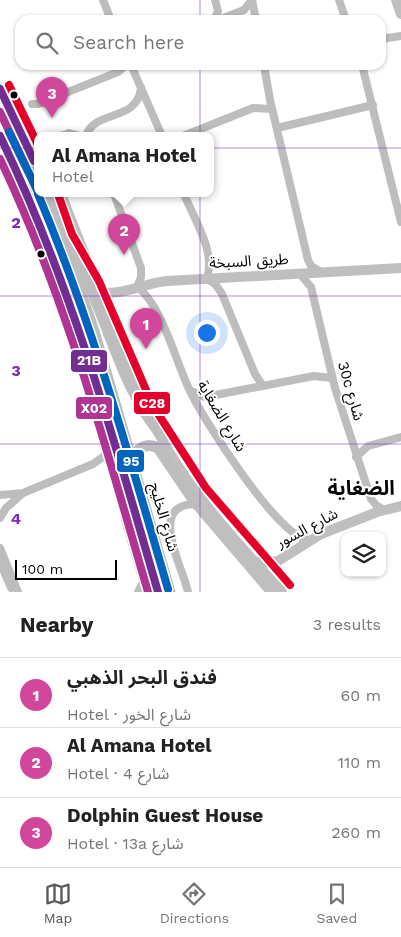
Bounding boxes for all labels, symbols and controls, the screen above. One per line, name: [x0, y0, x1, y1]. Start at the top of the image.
search box: [15, 15, 386, 70]
icon: search: [33, 29, 61, 57]
text: Search here: [73, 31, 184, 54]
pin: 3: [36, 77, 68, 118]
unlabelled marker: [9, 90, 19, 100]
popup: [34, 132, 214, 197]
text: Al Amana Hotel: [52, 144, 196, 167]
text: Hotel: [52, 167, 94, 186]
text: 2: [11, 213, 21, 232]
pin: 2: [108, 214, 140, 255]
unlabelled marker: [36, 249, 46, 259]
street label: طريق السبخة: [209, 250, 289, 273]
pin: 1: [130, 308, 162, 349]
your location: [194, 320, 220, 346]
line badge: 21B: [70, 349, 108, 373]
text: 21B: [77, 352, 101, 368]
street label: 30c شارع: [331, 359, 368, 424]
text: 3: [11, 361, 21, 380]
street label: شارع الضغاية: [191, 377, 250, 457]
line badge: C28: [133, 391, 171, 415]
text: C28: [139, 395, 166, 411]
line badge: X02: [75, 396, 113, 420]
text: X02: [81, 400, 107, 416]
line badge: 95: [116, 449, 145, 473]
text: 95: [123, 453, 139, 469]
district label: الضغاية: [327, 476, 395, 500]
street label: شارع الخليج: [143, 480, 183, 555]
street label: شارع السور: [272, 504, 342, 555]
text: 4: [11, 509, 21, 528]
map controls: [341, 532, 386, 577]
button: layers: [341, 532, 386, 577]
scale bar: [15, 557, 118, 580]
text: 100 m: [22, 561, 63, 577]
text: Nearby: [20, 612, 93, 637]
text: 3 results: [313, 615, 381, 634]
text: فندق البحر الذهبي: [67, 666, 217, 689]
text: 1: [33, 686, 39, 705]
text: 60 m: [341, 686, 381, 705]
text: Hotel · شارع الخور: [67, 705, 191, 724]
text: Al Amana Hotel: [67, 734, 211, 757]
text: 2: [31, 753, 41, 772]
text: 110 m: [338, 753, 381, 772]
text: Hotel · شارع 4: [67, 764, 169, 783]
text: Dolphin Guest House: [67, 804, 263, 827]
text: 3: [31, 823, 41, 842]
text: 260 m: [331, 823, 381, 842]
text: Hotel · 13a شارع: [67, 834, 183, 853]
tab: Map: [44, 880, 72, 926]
tab: Directions: [160, 880, 229, 926]
tab: Saved: [317, 880, 357, 926]

